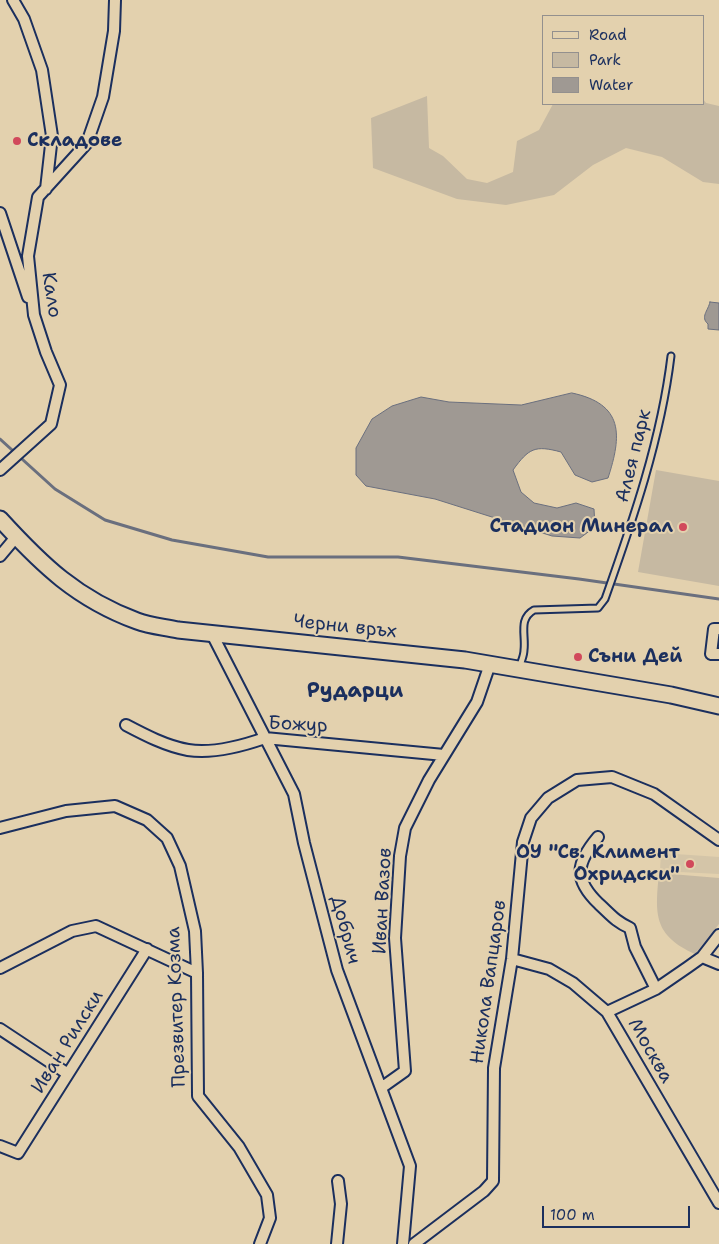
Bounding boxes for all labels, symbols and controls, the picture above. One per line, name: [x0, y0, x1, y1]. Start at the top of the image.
legend: [542, 15, 704, 105]
text: Road: [589, 25, 627, 45]
text: Park: [589, 50, 621, 70]
text: Water: [589, 75, 633, 95]
place label: Складове: [27, 130, 122, 152]
marker: Складове: [11, 135, 23, 147]
street label: Кало: [36, 271, 66, 319]
street label: Алея парк: [611, 407, 657, 505]
place label: Стадион Минерал: [490, 516, 673, 538]
marker: Стадион Минерал: [677, 521, 689, 533]
street label: Черни връх: [292, 610, 398, 644]
place label: Съни Дей: [588, 646, 682, 668]
marker: Съни Дей: [572, 651, 584, 663]
district label: Рударци: [307, 679, 403, 705]
street label: Божур: [268, 712, 328, 738]
place label: ОУ "Св. Климент Охридски": [516, 842, 680, 886]
street label: Иван Вазов: [369, 847, 397, 955]
marker: ОУ "Св. Климент Охридски": [684, 858, 696, 870]
street label: Добрич: [325, 893, 365, 967]
street label: Никола Вапцаров: [466, 899, 512, 1065]
street label: Презвитер Козма: [163, 926, 191, 1088]
street label: Иван Рилски: [27, 986, 109, 1098]
street label: Москва: [622, 1015, 678, 1087]
scale bar: [544, 1196, 692, 1228]
text: 100 m: [550, 1205, 595, 1225]

